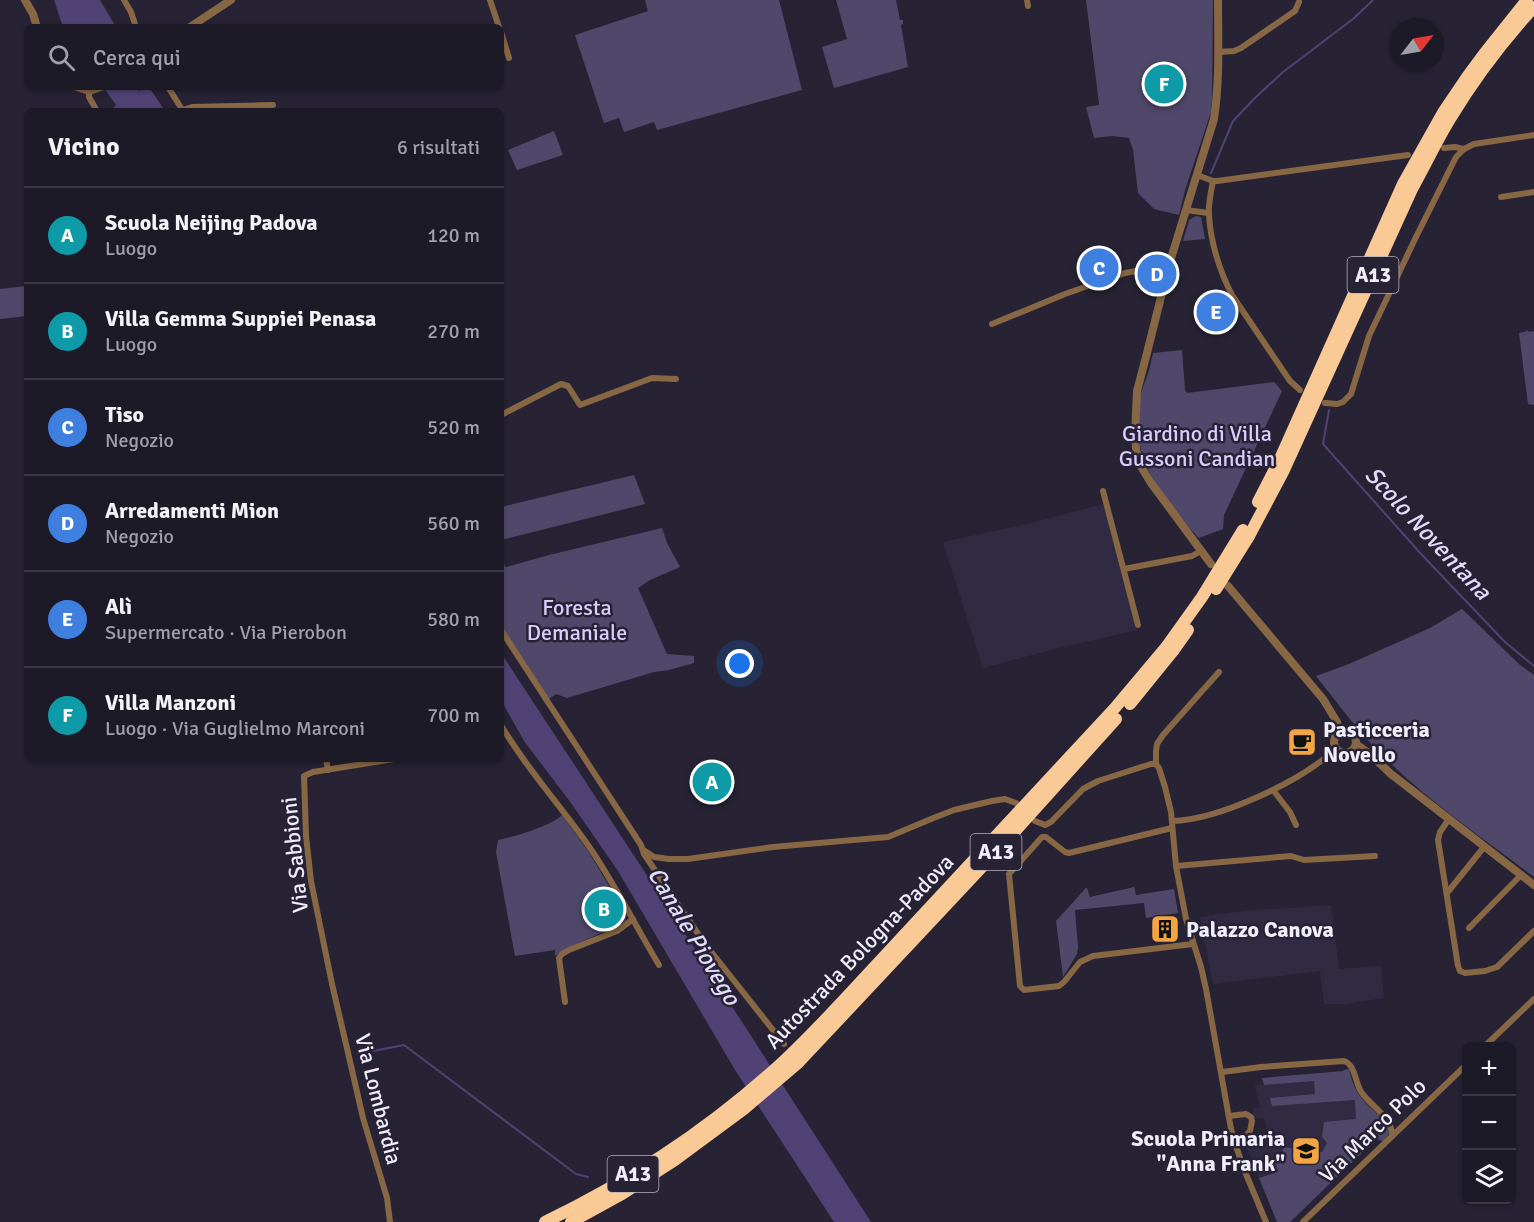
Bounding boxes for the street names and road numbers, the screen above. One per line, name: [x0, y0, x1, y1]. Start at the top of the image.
road number: A13: [1348, 257, 1398, 293]
street label: Via Sabbioni: [275, 796, 314, 914]
road number: A13: [970, 834, 1022, 870]
street label: Autostrada Bologna-Padova: [759, 848, 959, 1054]
street label: Via Lombardia: [349, 1031, 408, 1167]
street label: Via Marco Polo: [1313, 1072, 1432, 1188]
road number: A13: [608, 1156, 658, 1192]

